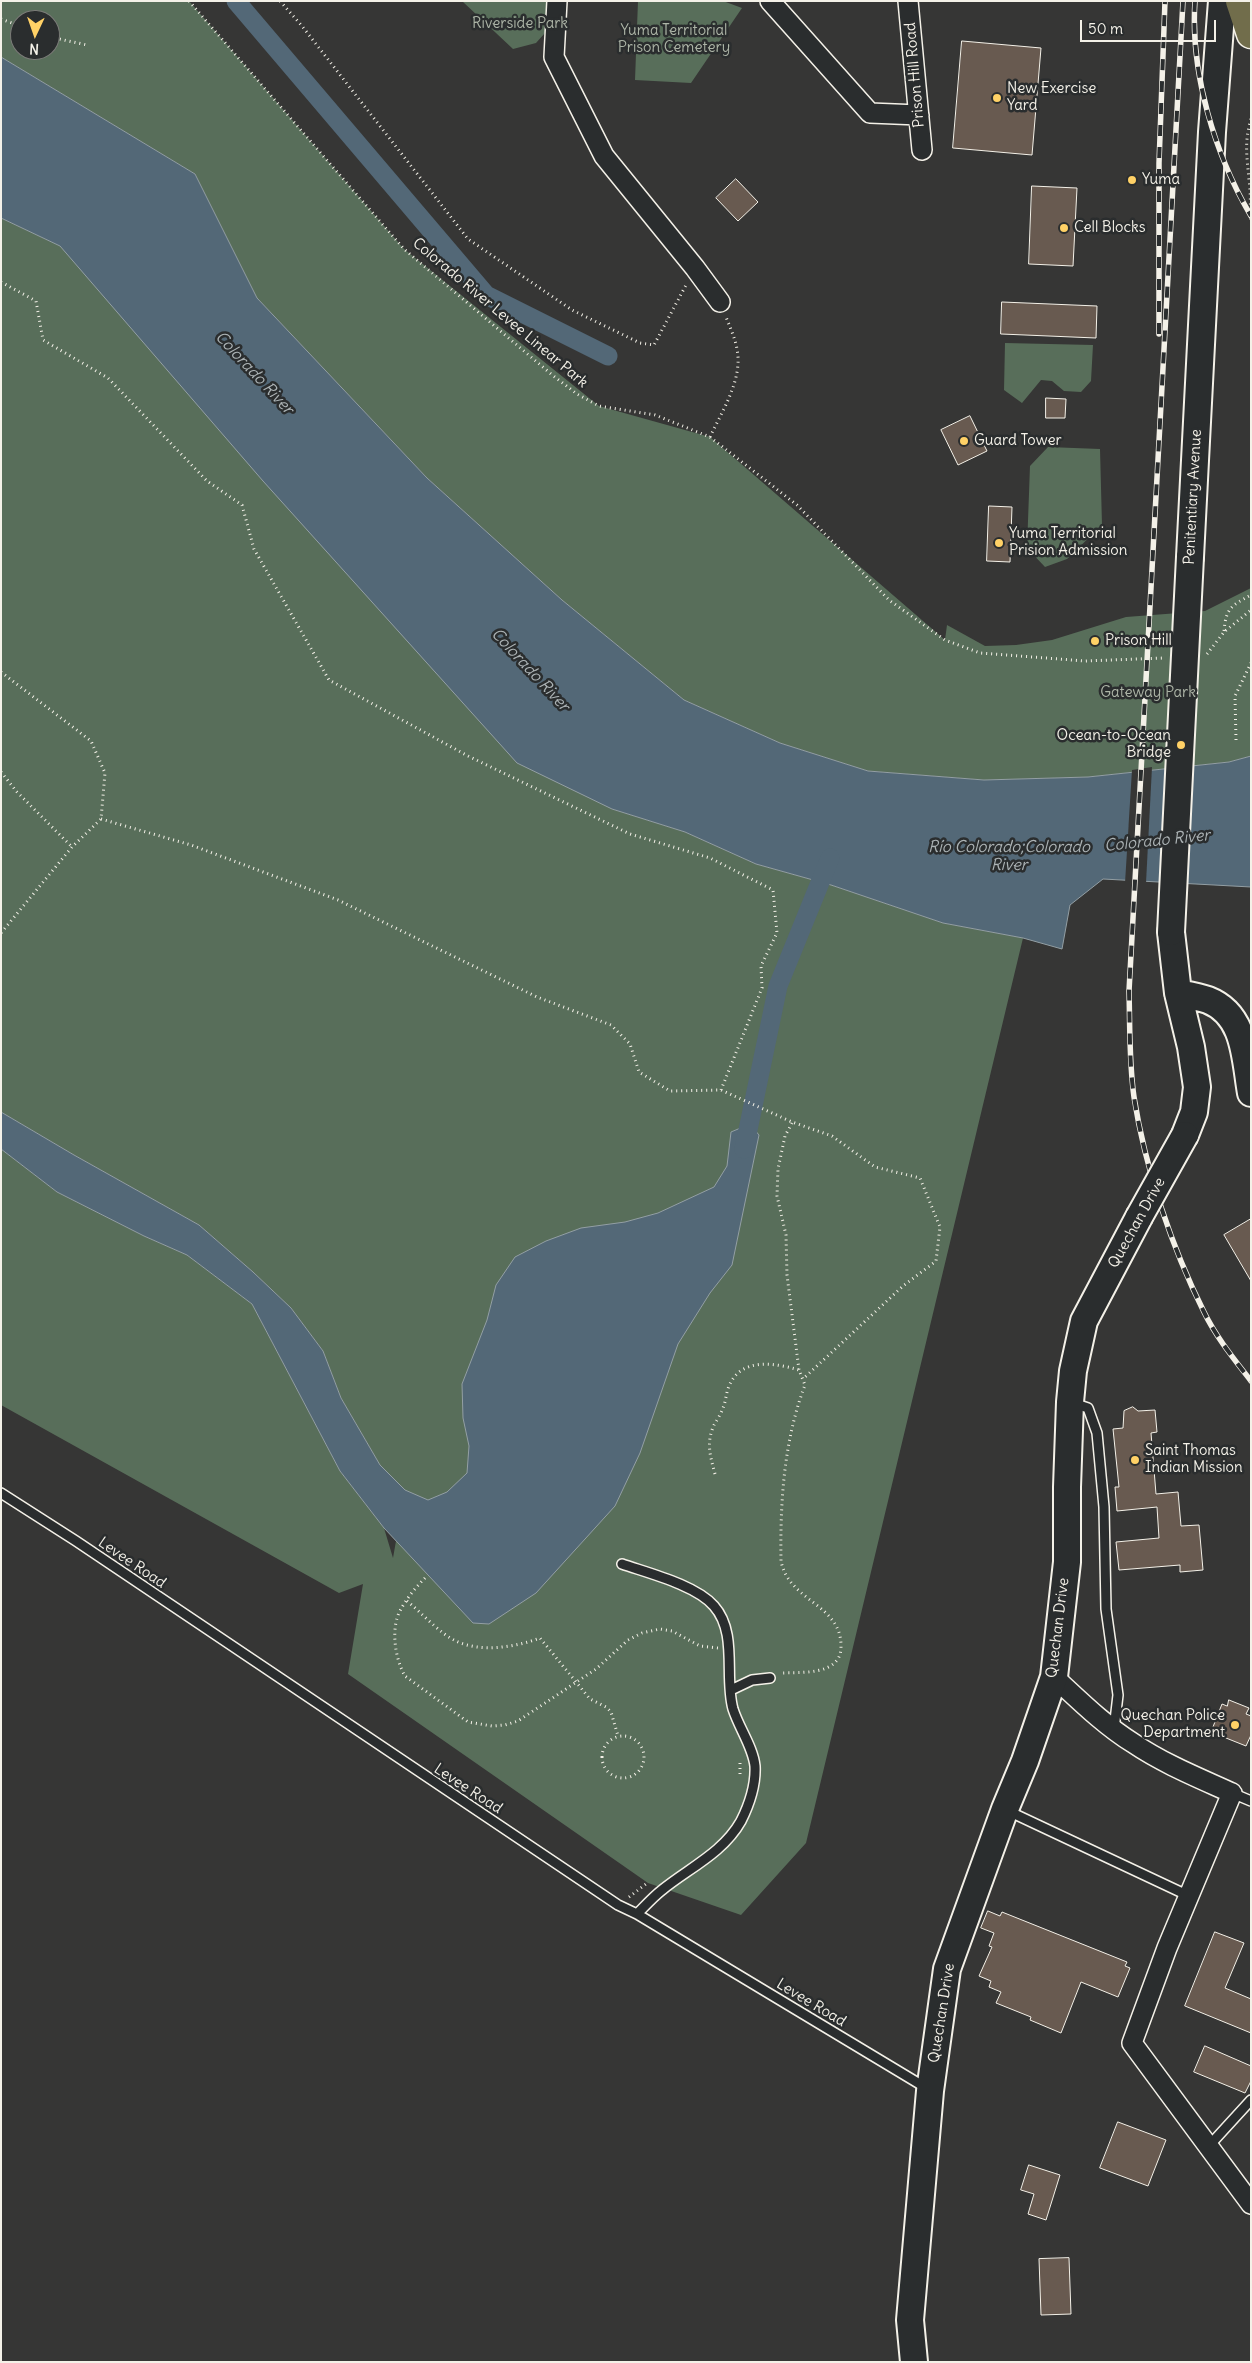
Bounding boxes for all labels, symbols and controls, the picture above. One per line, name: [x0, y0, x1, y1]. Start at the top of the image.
north arrow: [10, 10, 60, 60]
scale bar: [1082, 10, 1218, 42]
park label: Riverside Park: [472, 15, 568, 33]
text: 50 m: [1088, 19, 1123, 38]
park label: Yuma Territorial Prison Cemetery: [618, 22, 730, 57]
street label: Prison Hill Road: [901, 22, 929, 128]
text: N: [29, 40, 40, 58]
place label: New Exercise Yard: [1007, 80, 1096, 115]
marker: New Exercise Yard: [991, 92, 1003, 104]
place label: Yuma: [1142, 171, 1180, 189]
marker: Yuma: [1126, 174, 1138, 186]
place label: Cell Blocks: [1074, 219, 1146, 237]
marker: Cell Blocks: [1058, 222, 1070, 234]
street label: Colorado River Levee Linear Park: [409, 234, 591, 392]
water label: Colorado River: [211, 328, 297, 418]
street label: Penitentiary Avenue: [1180, 429, 1206, 565]
place label: Guard Tower: [974, 432, 1062, 450]
marker: Guard Tower: [958, 435, 970, 447]
place label: Yuma Territorial Prision Admission: [1009, 525, 1127, 560]
marker: Yuma Territorial Prision Admission: [993, 537, 1005, 549]
water label: Colorado River: [487, 625, 573, 715]
place label: Prison Hill: [1105, 632, 1172, 650]
marker: Prison Hill: [1089, 635, 1101, 647]
park label: Gateway Park: [1100, 684, 1196, 702]
place label: Ocean-to-Ocean Bridge: [1057, 727, 1171, 762]
marker: Ocean-to-Ocean Bridge: [1175, 739, 1187, 751]
water label: Colorado River: [1103, 826, 1211, 856]
water label: Río Colorado;Colorado River: [928, 837, 1090, 875]
street label: Quechan Drive: [1105, 1175, 1169, 1271]
place label: Saint Thomas Indian Mission: [1145, 1442, 1243, 1477]
marker: Saint Thomas Indian Mission: [1129, 1454, 1141, 1466]
street label: Levee Road: [95, 1534, 169, 1592]
street label: Quechan Drive: [1043, 1577, 1073, 1679]
place label: Quechan Police Department: [1121, 1707, 1225, 1742]
marker: Quechan Police Department: [1229, 1719, 1241, 1731]
street label: Levee Road: [430, 1760, 506, 1818]
street label: Quechan Drive: [925, 1962, 959, 2064]
street label: Levee Road: [773, 1975, 849, 2031]

